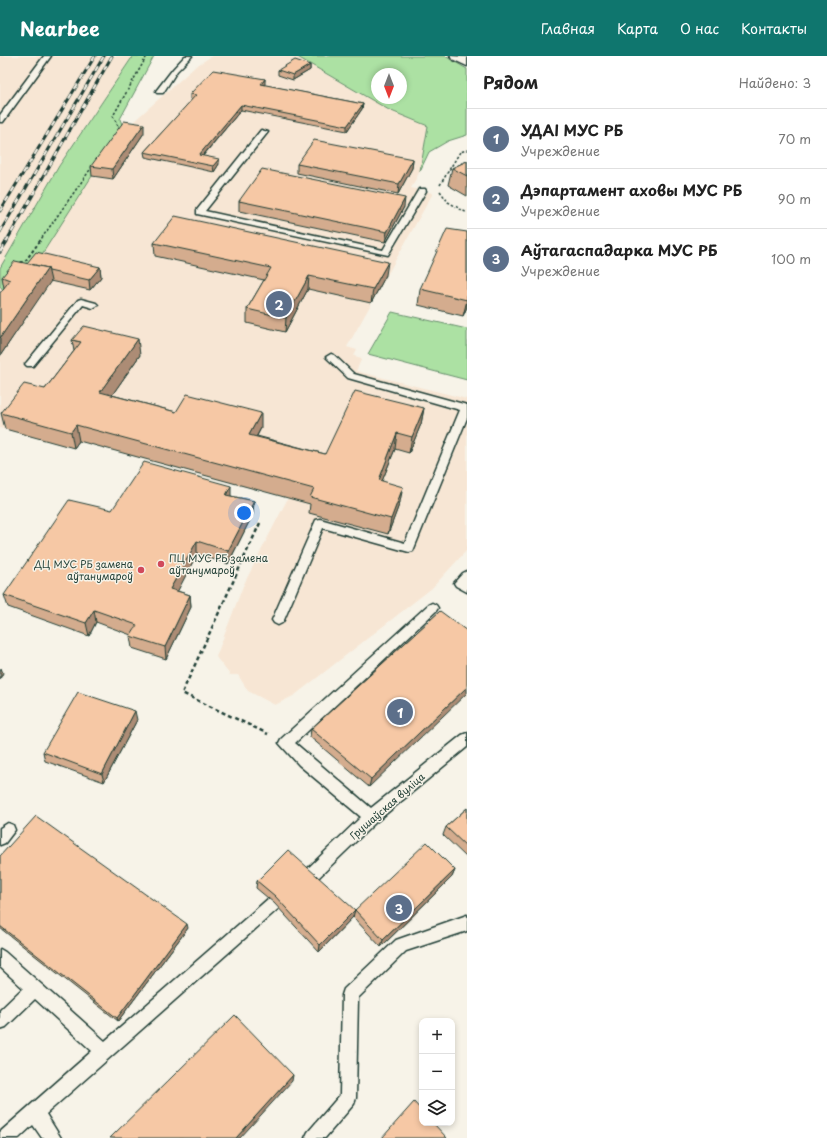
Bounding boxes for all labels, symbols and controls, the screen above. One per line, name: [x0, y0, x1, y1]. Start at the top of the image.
text: Nearbee: [20, 14, 100, 42]
text: Главная: [541, 18, 595, 39]
text: Карта: [617, 18, 658, 39]
text: О нас: [680, 18, 719, 39]
text: Контакты: [741, 18, 807, 39]
north arrow: [371, 68, 407, 104]
text: Рядом: [483, 69, 538, 95]
text: Найдено: 3: [739, 73, 811, 92]
text: УДАІ МУС РБ: [521, 118, 623, 141]
text: 1: [493, 129, 499, 148]
text: 70 m: [778, 129, 811, 148]
text: Учреждение: [521, 141, 600, 160]
text: Дэпартамент аховы МУС РБ: [521, 178, 742, 201]
text: 2: [491, 189, 501, 208]
text: 90 m: [778, 189, 811, 208]
text: Учреждение: [521, 201, 600, 220]
text: Аўтагаспадарка МУС РБ: [521, 238, 717, 261]
text: 3: [492, 249, 500, 268]
text: 100 m: [771, 249, 811, 268]
text: Учреждение: [521, 261, 600, 280]
pin: 2: [266, 289, 292, 319]
your location: [234, 503, 254, 523]
place label: ПЦ МУС РБ замена аўтанумароў: [169, 550, 269, 578]
place label: ДЦ МУС РБ замена аўтанумароў: [33, 556, 134, 584]
marker: ПЦ МУС РБ замена аўтанумароў: [156, 559, 166, 569]
marker: ДЦ МУС РБ замена аўтанумароў: [136, 565, 146, 575]
pin: 1: [387, 697, 413, 727]
street label: Грушаўская вуліца: [346, 768, 429, 843]
pin: 3: [386, 893, 412, 923]
map controls: [419, 1018, 455, 1126]
button: +: [419, 1018, 455, 1054]
button: −: [419, 1054, 455, 1090]
button: layers: [419, 1090, 455, 1126]

